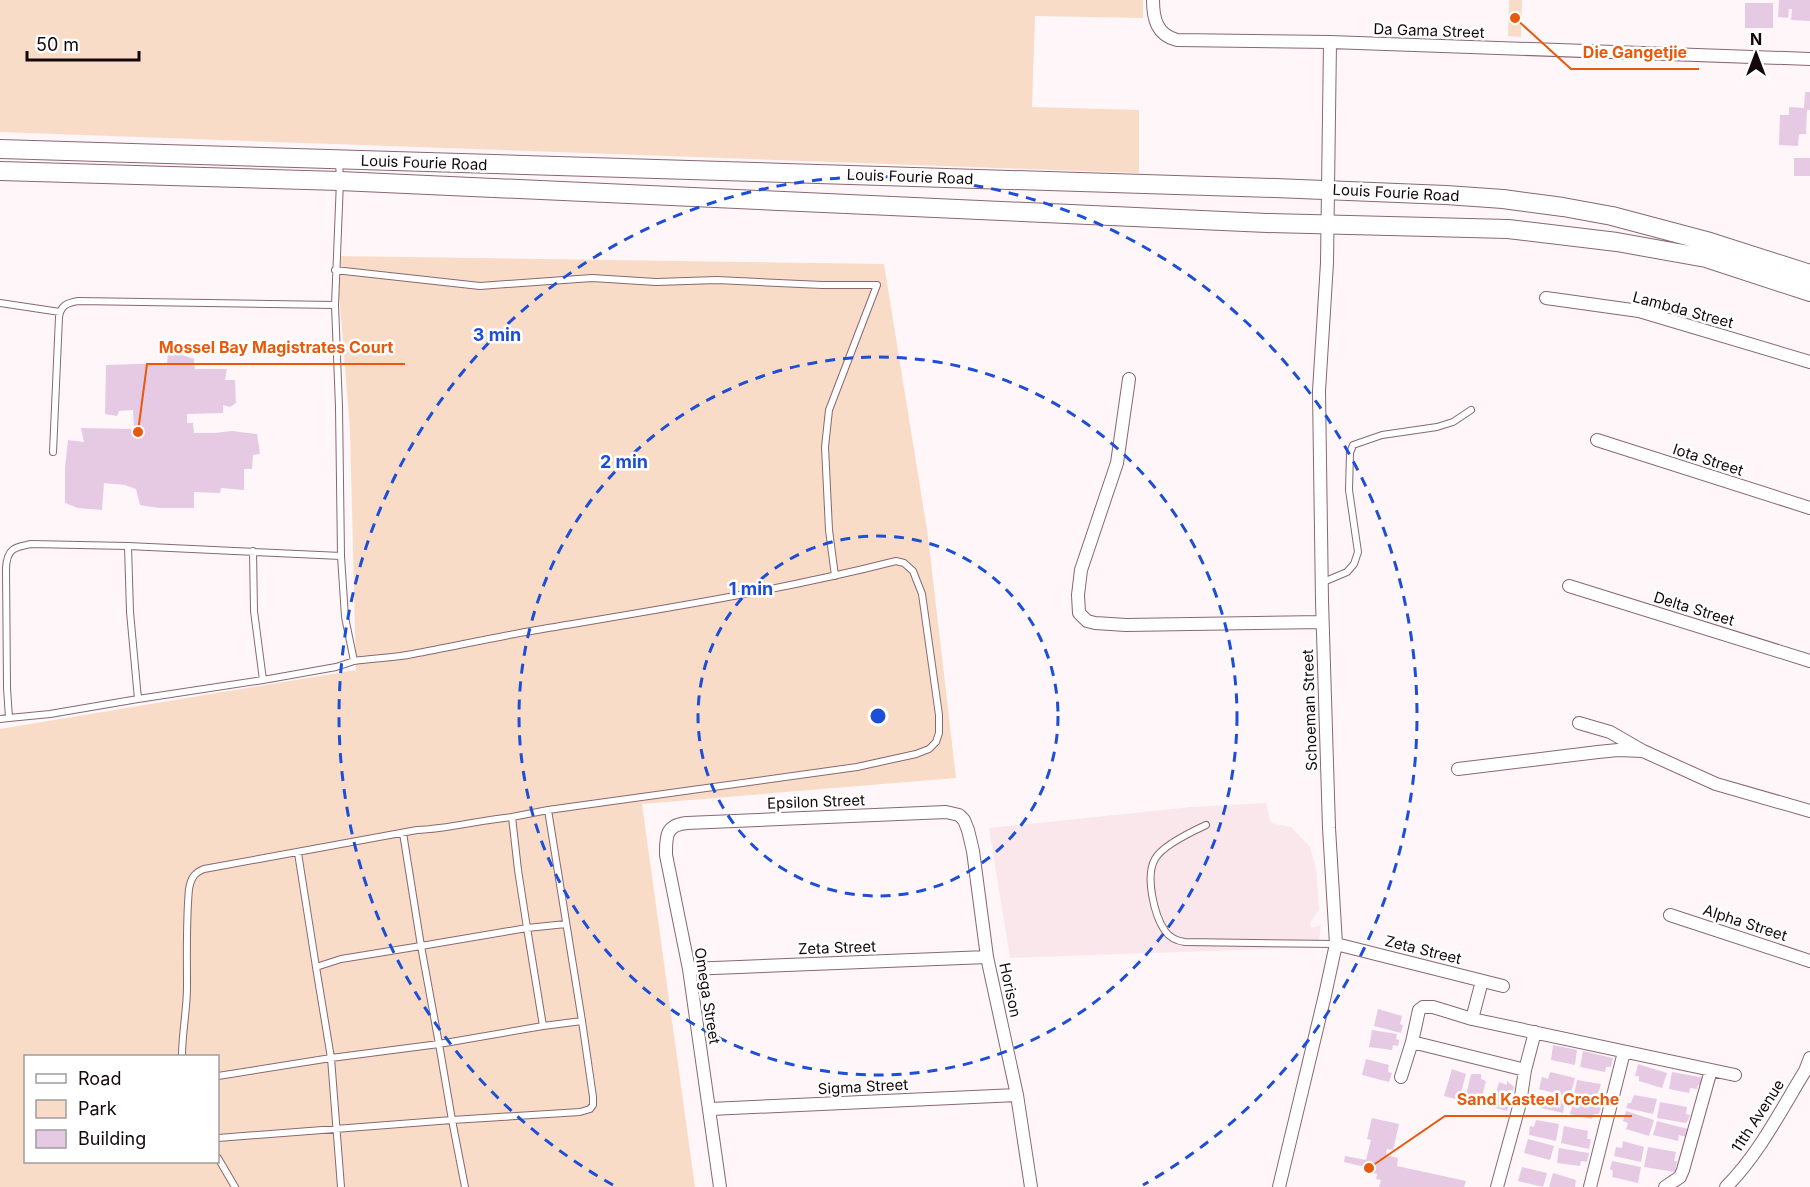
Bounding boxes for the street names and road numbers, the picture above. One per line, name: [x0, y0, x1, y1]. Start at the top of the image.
street label: Da Gama Street: [1373, 19, 1485, 42]
street label: Louis Fourie Road: [360, 151, 488, 174]
street label: Louis Fourie Road: [846, 165, 974, 188]
street label: Louis Fourie Road: [1332, 180, 1460, 205]
street label: Lambda Street: [1631, 287, 1736, 332]
street label: Iota Street: [1671, 439, 1746, 480]
street label: Delta Street: [1652, 587, 1737, 630]
street label: Schoeman Street: [1298, 649, 1321, 771]
street label: Epsilon Street: [767, 790, 865, 813]
street label: Alpha Street: [1701, 900, 1790, 945]
street label: Zeta Street: [1383, 931, 1463, 968]
street label: Zeta Street: [798, 937, 876, 958]
street label: Omega Street: [690, 946, 725, 1046]
street label: Horison: [995, 961, 1026, 1019]
street label: Sigma Street: [817, 1075, 909, 1098]
street label: 11th Avenue: [1727, 1076, 1788, 1156]

